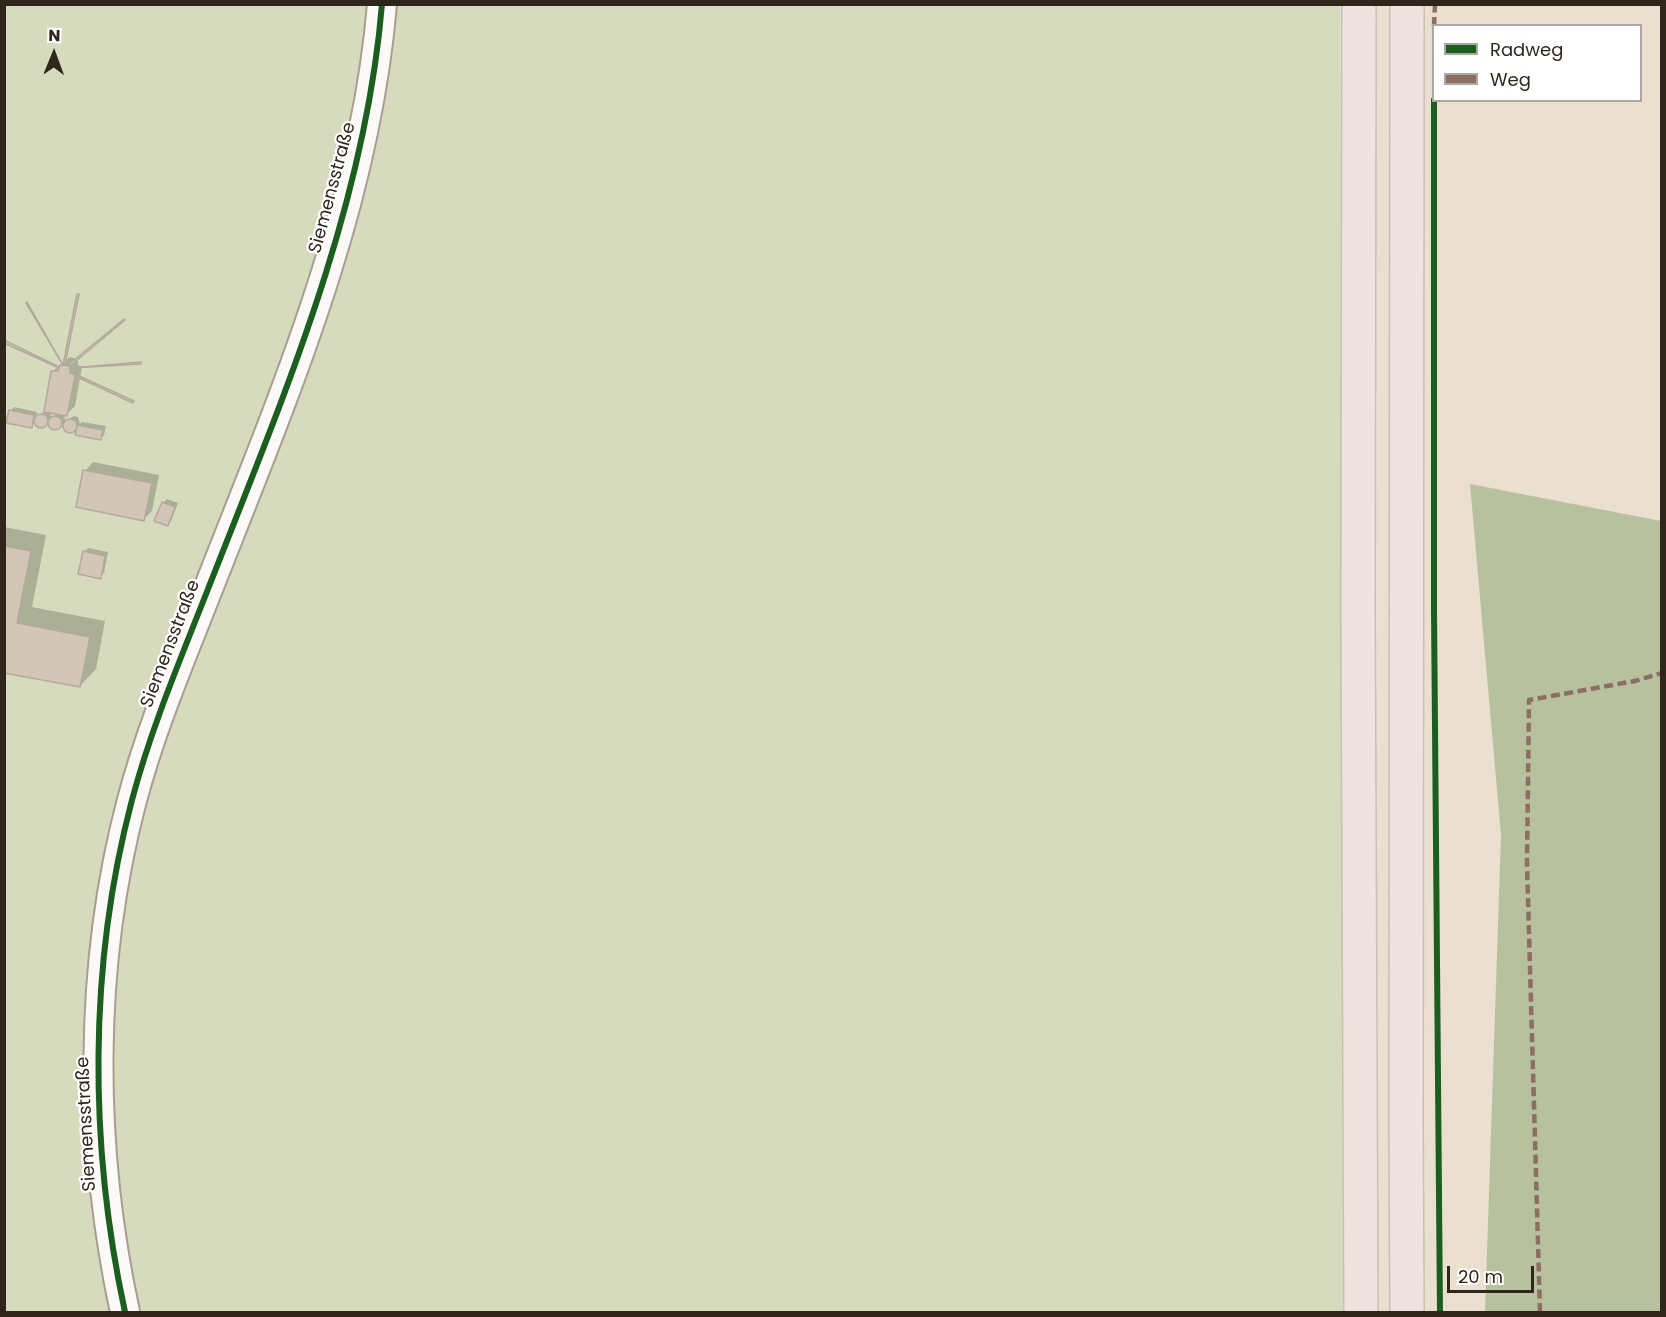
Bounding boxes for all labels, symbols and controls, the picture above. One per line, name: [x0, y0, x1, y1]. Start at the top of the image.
north arrow: [24, 24, 84, 84]
text: N: [48, 24, 61, 47]
legend: [1432, 24, 1642, 102]
text: Radweg: [1490, 37, 1563, 62]
text: Weg: [1490, 67, 1531, 92]
street label: Siemensstraße: [305, 120, 361, 256]
street label: Siemensstraße: [137, 577, 205, 711]
street label: Siemensstraße: [73, 1056, 101, 1192]
scale bar: [1450, 1254, 1537, 1292]
text: 20 m: [1458, 1264, 1503, 1289]

